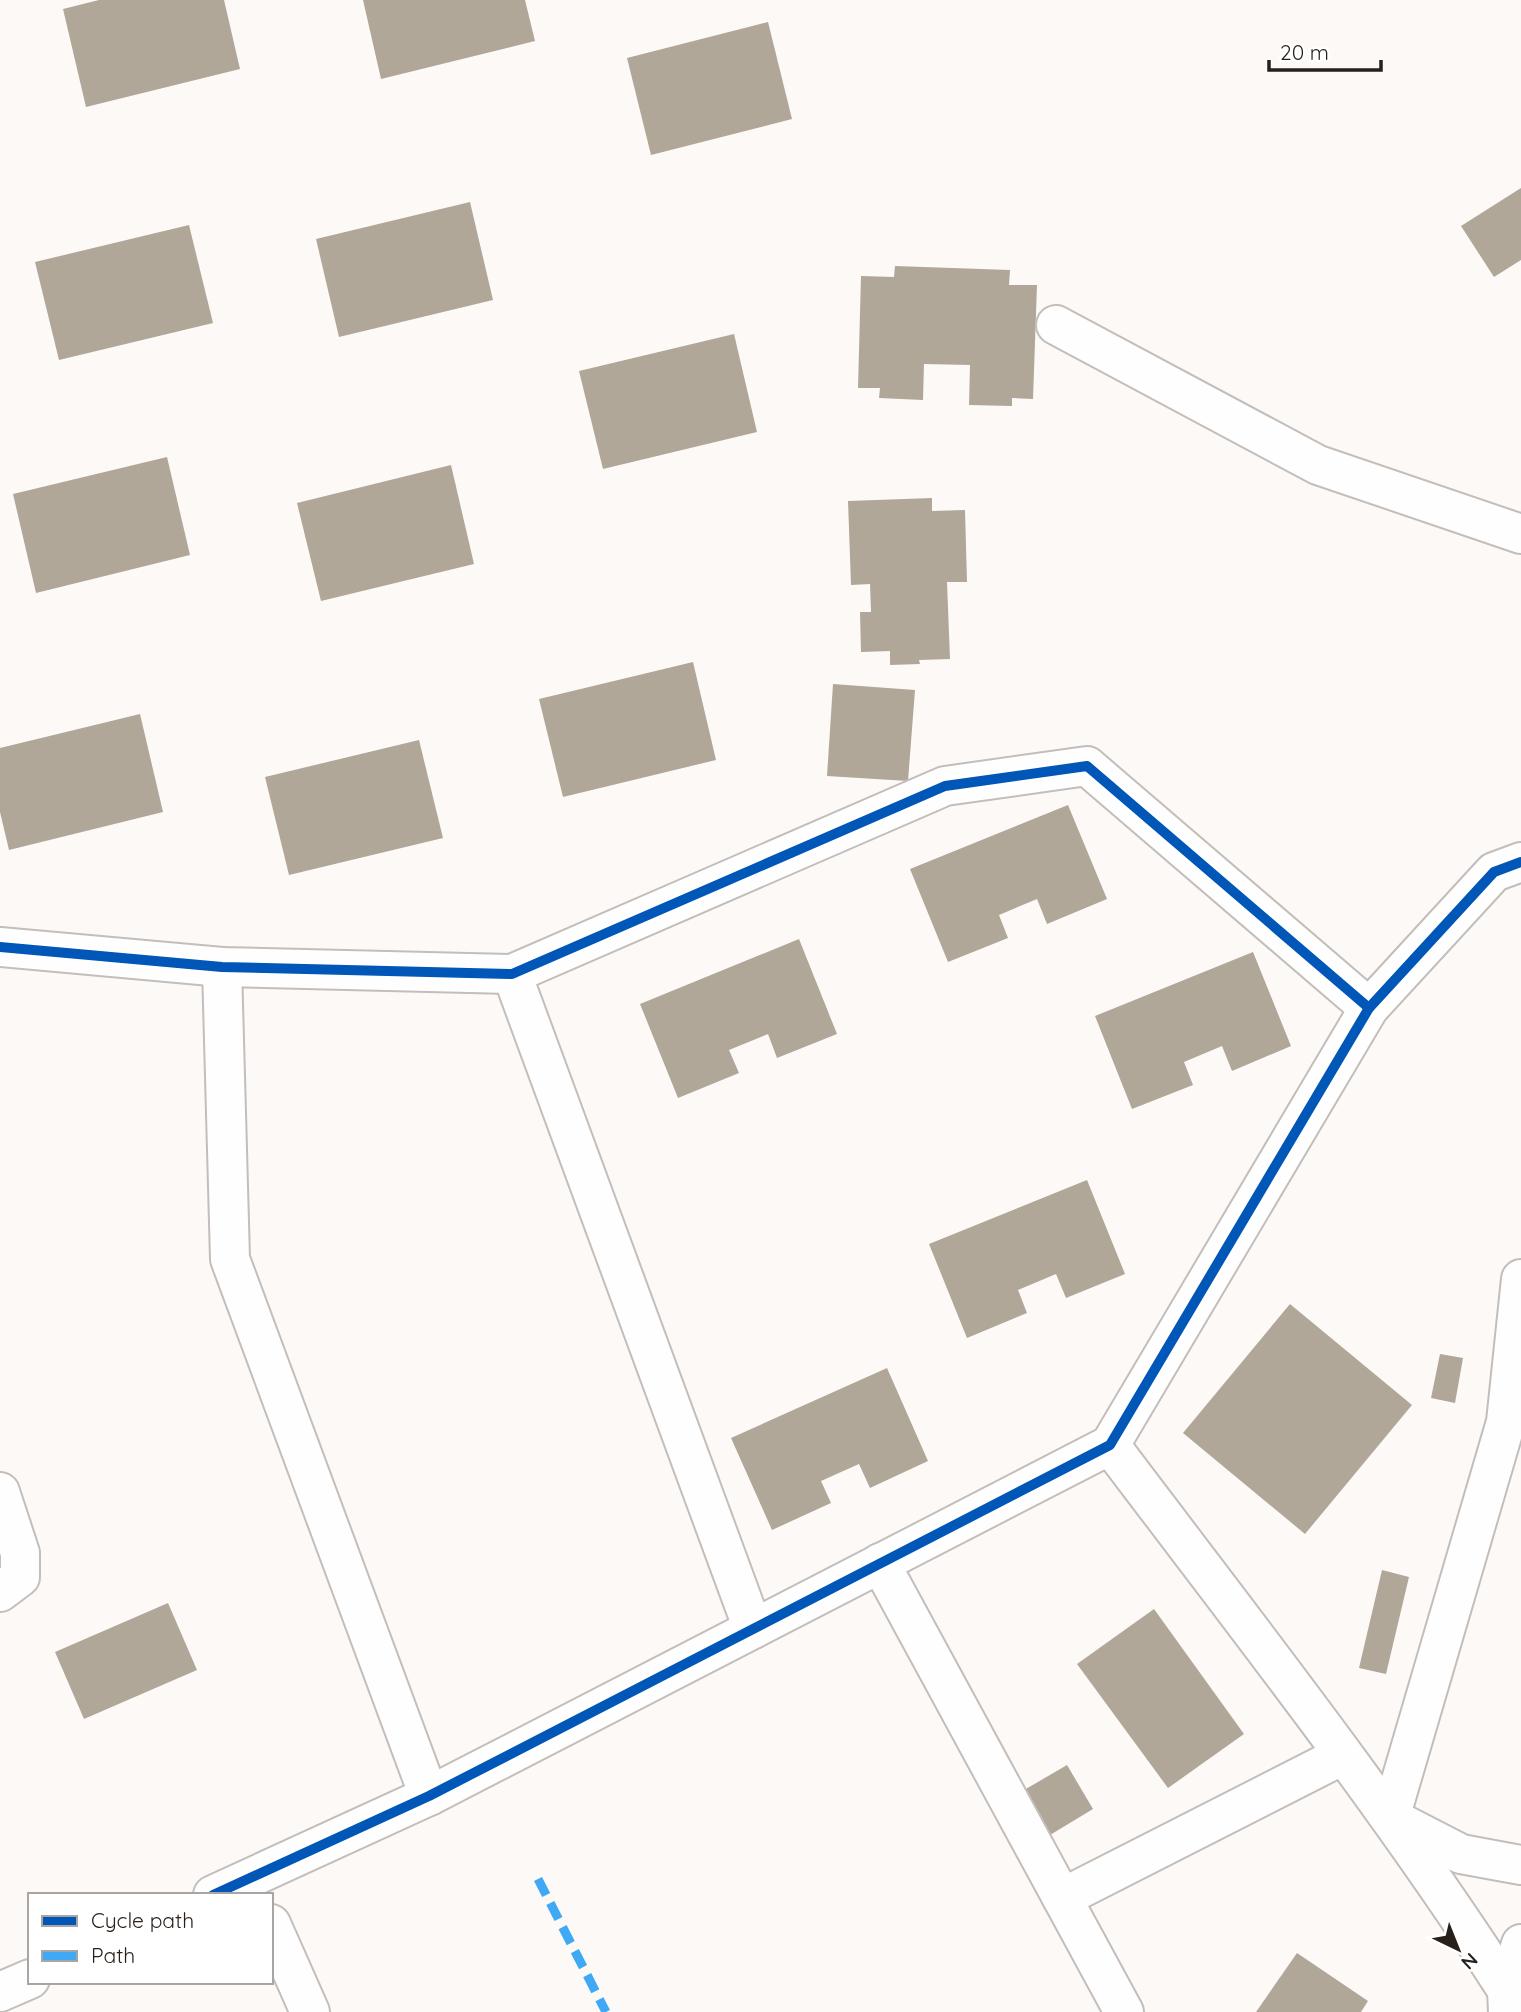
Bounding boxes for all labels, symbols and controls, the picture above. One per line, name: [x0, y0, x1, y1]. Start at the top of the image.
scale bar: [1269, 28, 1381, 72]
text: 20 m: [1280, 39, 1329, 65]
legend: [28, 1893, 273, 1984]
text: Cycle path: [91, 1907, 194, 1933]
north arrow: [1423, 1914, 1493, 1984]
text: Path: [91, 1942, 135, 1968]
text: N: [1456, 1948, 1483, 1975]

